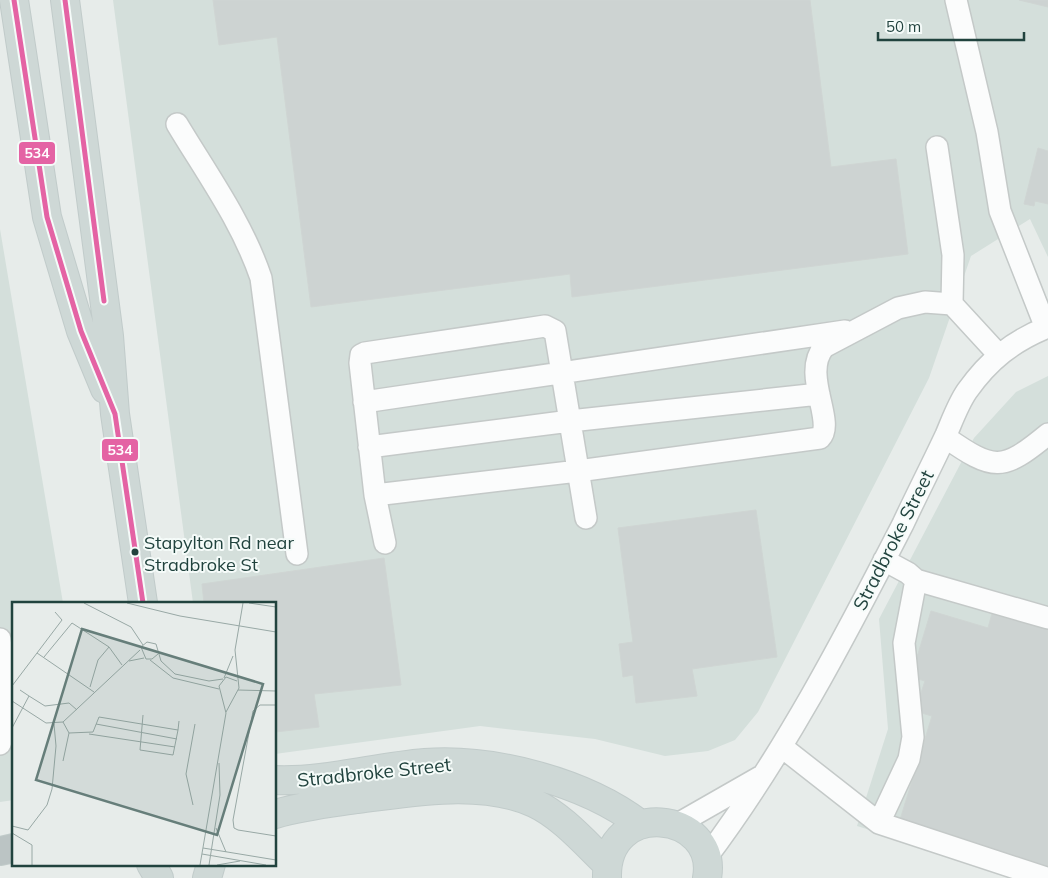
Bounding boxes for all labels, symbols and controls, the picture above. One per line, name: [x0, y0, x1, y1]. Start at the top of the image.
scale bar: [878, 10, 1024, 42]
text: 50 m: [886, 17, 921, 36]
line badge: 534: [18, 141, 56, 165]
text: 534: [24, 144, 50, 162]
line badge: 534: [101, 438, 139, 462]
text: 534: [107, 441, 133, 459]
street label: Stradbroke Street: [847, 465, 939, 614]
place label: Stapylton Rd near Stradbroke St: [144, 531, 294, 576]
marker: Stapylton Rd near Stradbroke St: [130, 547, 140, 557]
inset map: [12, 602, 276, 866]
street label: Stradbroke Street: [296, 752, 452, 792]

